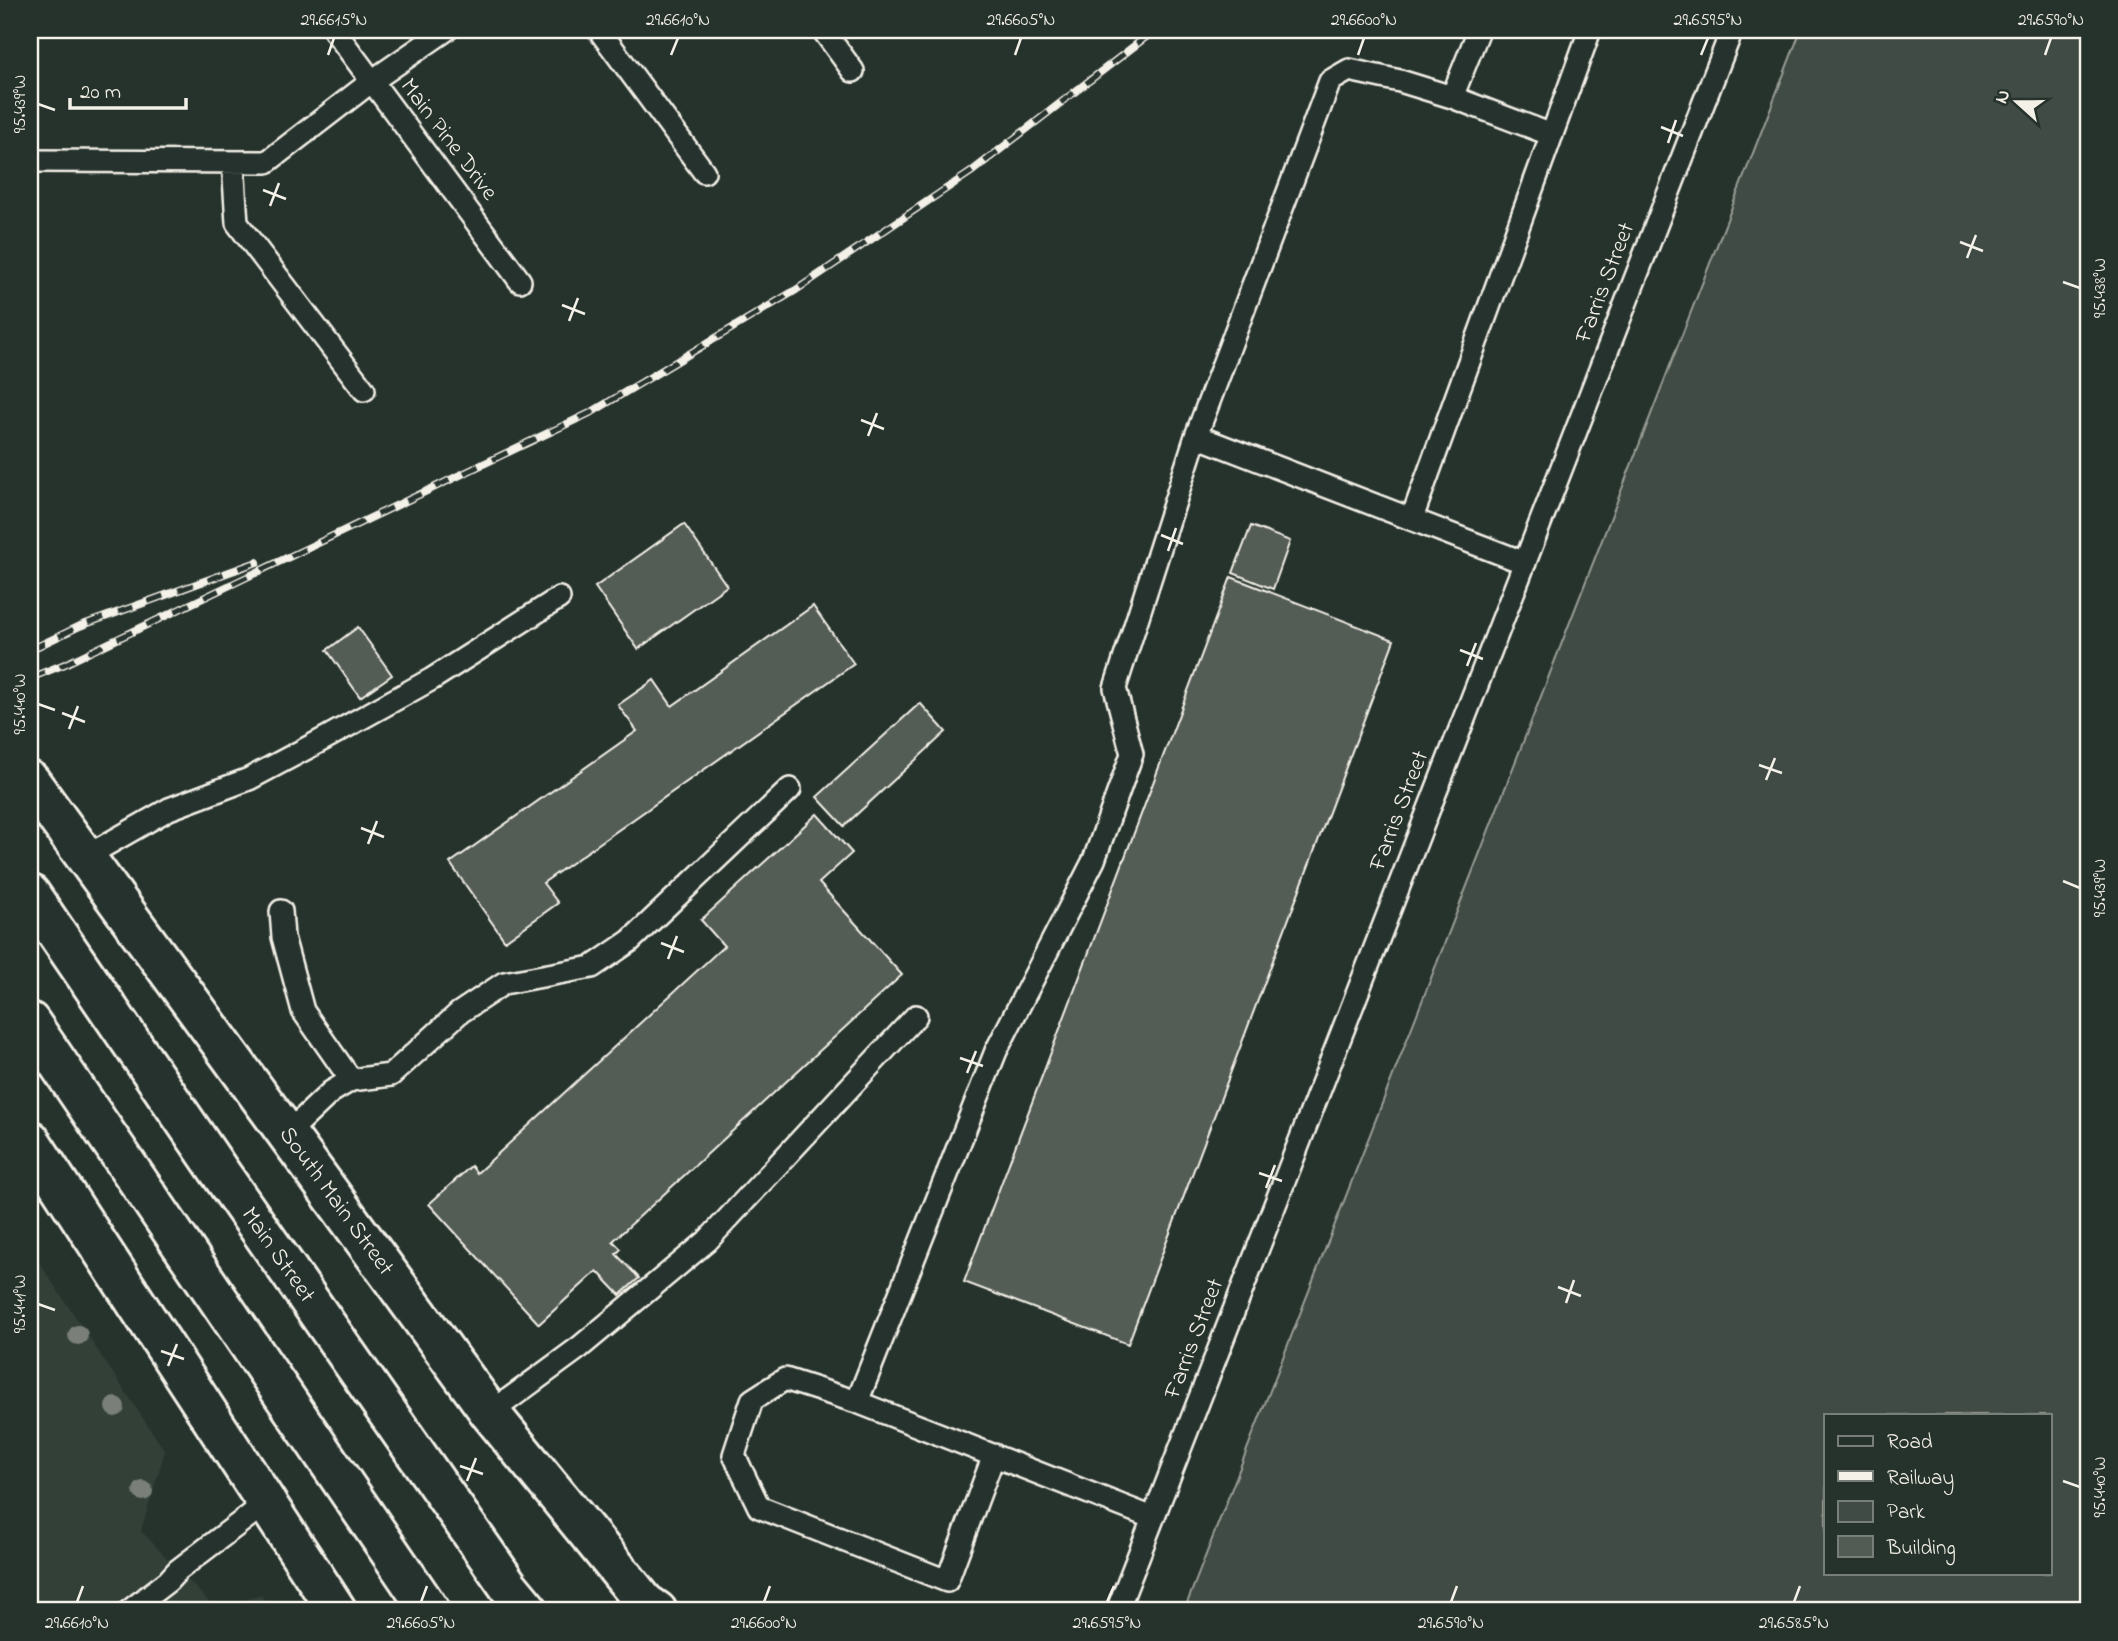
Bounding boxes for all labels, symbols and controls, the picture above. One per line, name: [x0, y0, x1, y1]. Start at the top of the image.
text: 29.6615°N: [301, 8, 367, 34]
text: 29.6610°N: [646, 8, 710, 34]
text: 29.6605°N: [987, 8, 1055, 34]
text: 29.6600°N: [1331, 8, 1397, 34]
text: 29.6595°N: [1674, 8, 1742, 34]
text: 29.6590°N: [2018, 8, 2084, 34]
scale bar: [70, 66, 186, 110]
north arrow: [1982, 66, 2052, 136]
street label: Main Pine Drive: [390, 72, 506, 209]
text: 95.439°W: [8, 75, 34, 133]
text: 20 m: [80, 78, 121, 108]
text: N: [1989, 86, 2018, 108]
street label: Farris Street: [1567, 218, 1645, 349]
text: 95.438°W: [2088, 258, 2114, 318]
text: 95.440°W: [8, 674, 34, 734]
street label: Farris Street: [1361, 746, 1439, 877]
text: 95.439°W: [2088, 859, 2114, 917]
street label: South Main Street: [272, 1122, 400, 1282]
street label: Main Street: [234, 1201, 320, 1307]
street label: Farris Street: [1156, 1274, 1234, 1405]
text: 95.441°W: [8, 1275, 34, 1333]
legend: [1824, 1414, 2052, 1574]
text: Road: [1887, 1428, 1933, 1458]
text: 95.440°W: [2088, 1457, 2114, 1517]
text: Railway: [1887, 1464, 1954, 1496]
text: Park: [1887, 1498, 1926, 1528]
text: Building: [1886, 1534, 1956, 1566]
text: 29.6610°N: [45, 1611, 109, 1637]
text: 29.6605°N: [387, 1611, 455, 1637]
text: 29.6600°N: [731, 1611, 797, 1637]
text: 29.6595°N: [1073, 1611, 1141, 1637]
text: 29.6590°N: [1418, 1611, 1484, 1637]
text: 29.6585°N: [1759, 1611, 1829, 1637]

